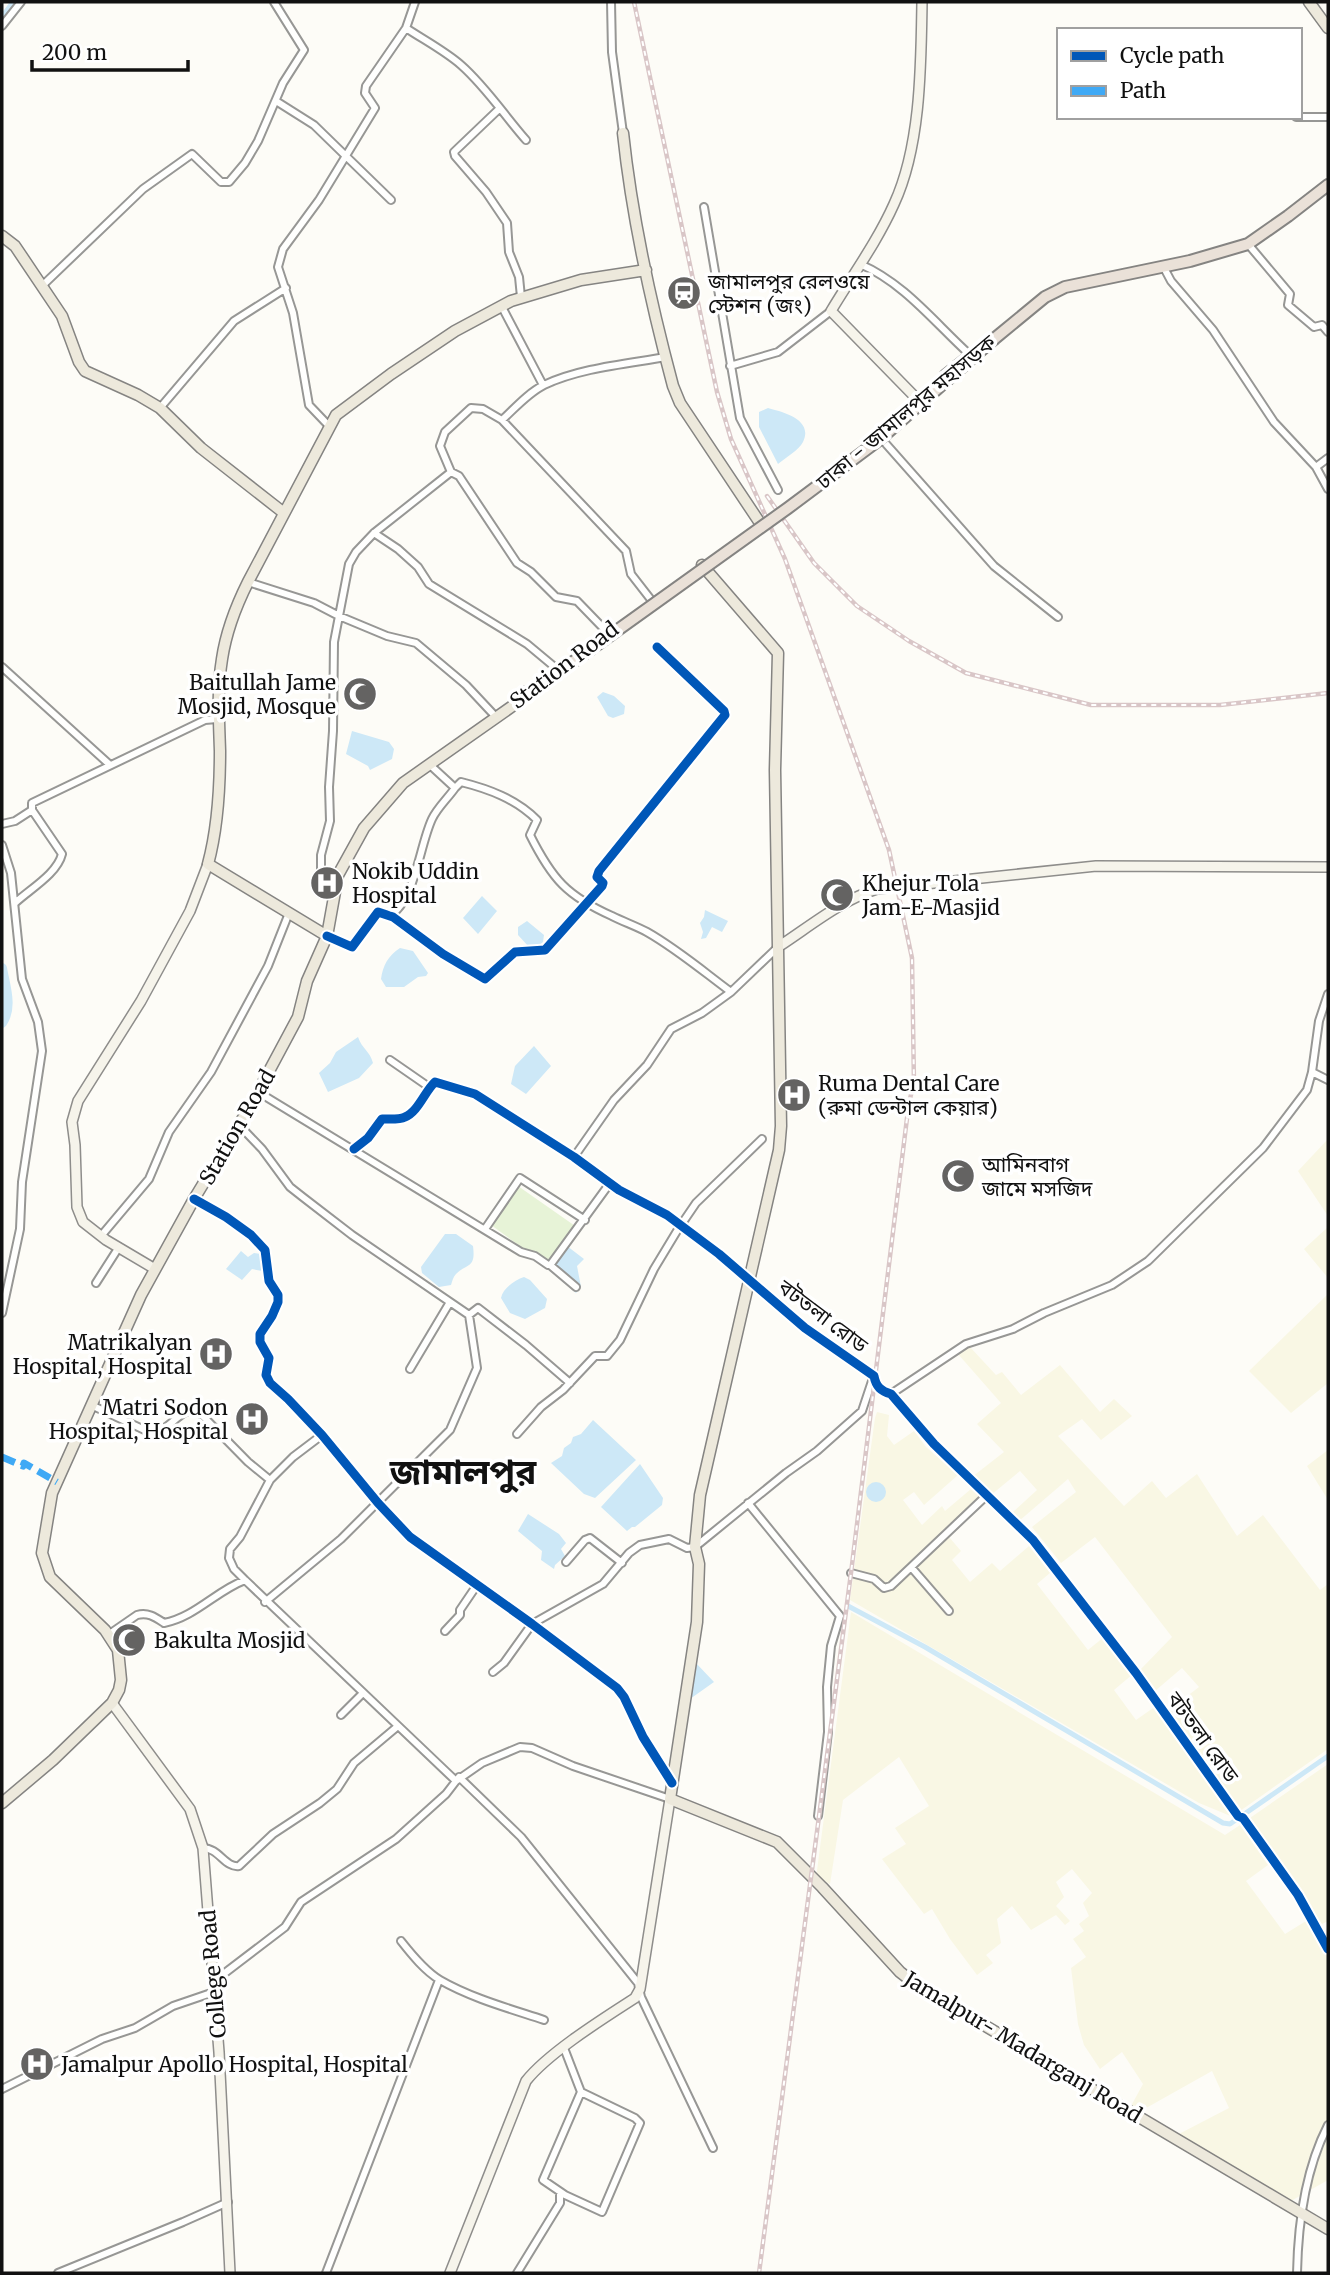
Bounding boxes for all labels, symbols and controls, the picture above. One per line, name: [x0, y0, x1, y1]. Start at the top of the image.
scale bar: [32, 28, 187, 72]
legend: [1057, 28, 1302, 119]
text: 200 m: [42, 39, 107, 66]
text: Cycle path: [1120, 42, 1224, 69]
text: Path: [1120, 77, 1166, 104]
place label: জামালপুর রেলওয়ে স্টেশন (জং): [707, 268, 871, 319]
station icon: জামালপুর রেলওয়ে স্টেশন (জং): [665, 274, 703, 312]
street label: ঢাকা - জামালপুর মহাসড়ক: [810, 328, 1002, 496]
street label: Station Road: [504, 615, 624, 715]
place label: Baitullah Jame Mosjid, Mosque: [178, 669, 336, 720]
mosque icon: Baitullah Jame Mosjid, Mosque: [341, 675, 379, 713]
place label: Nokib Uddin Hospital: [352, 858, 479, 909]
hospital icon: Nokib Uddin Hospital: [308, 864, 346, 902]
place label: Khejur Tola Jam-E-Masjid: [861, 870, 1000, 921]
mosque icon: Khejur Tola Jam-E-Masjid: [818, 876, 856, 914]
street label: Station Road: [193, 1064, 281, 1190]
place label: Ruma Dental Care (রুমা ডেন্টাল কেয়ার): [818, 1070, 1000, 1121]
hospital icon: Ruma Dental Care (রুমা ডেন্টাল কেয়ার): [775, 1076, 813, 1114]
place label: আমিনবাগ জামে মসজিদ: [981, 1151, 1093, 1202]
mosque icon: আমিনবাগ জামে মসজিদ: [939, 1157, 977, 1195]
street label: বটতলা রোড: [772, 1273, 874, 1359]
place label: Matrikalyan Hospital, Hospital: [13, 1329, 192, 1380]
hospital icon: Matrikalyan Hospital, Hospital: [197, 1335, 235, 1373]
place label: Matri Sodon Hospital, Hospital: [49, 1394, 228, 1445]
hospital icon: Matri Sodon Hospital, Hospital: [233, 1400, 271, 1438]
district label: জামালপুর: [389, 1450, 537, 1494]
mosque icon: Bakulta Mosjid: [110, 1621, 148, 1659]
place label: Bakulta Mosjid: [154, 1627, 306, 1654]
street label: বটতলা রোড: [1161, 1686, 1246, 1788]
street label: College Road: [194, 1908, 232, 2039]
street label: Jamalpur- Madarganj Road: [898, 1965, 1147, 2129]
hospital icon: Jamalpur Apollo Hospital, Hospital: [18, 2045, 56, 2083]
place label: Jamalpur Apollo Hospital, Hospital: [60, 2051, 408, 2078]

